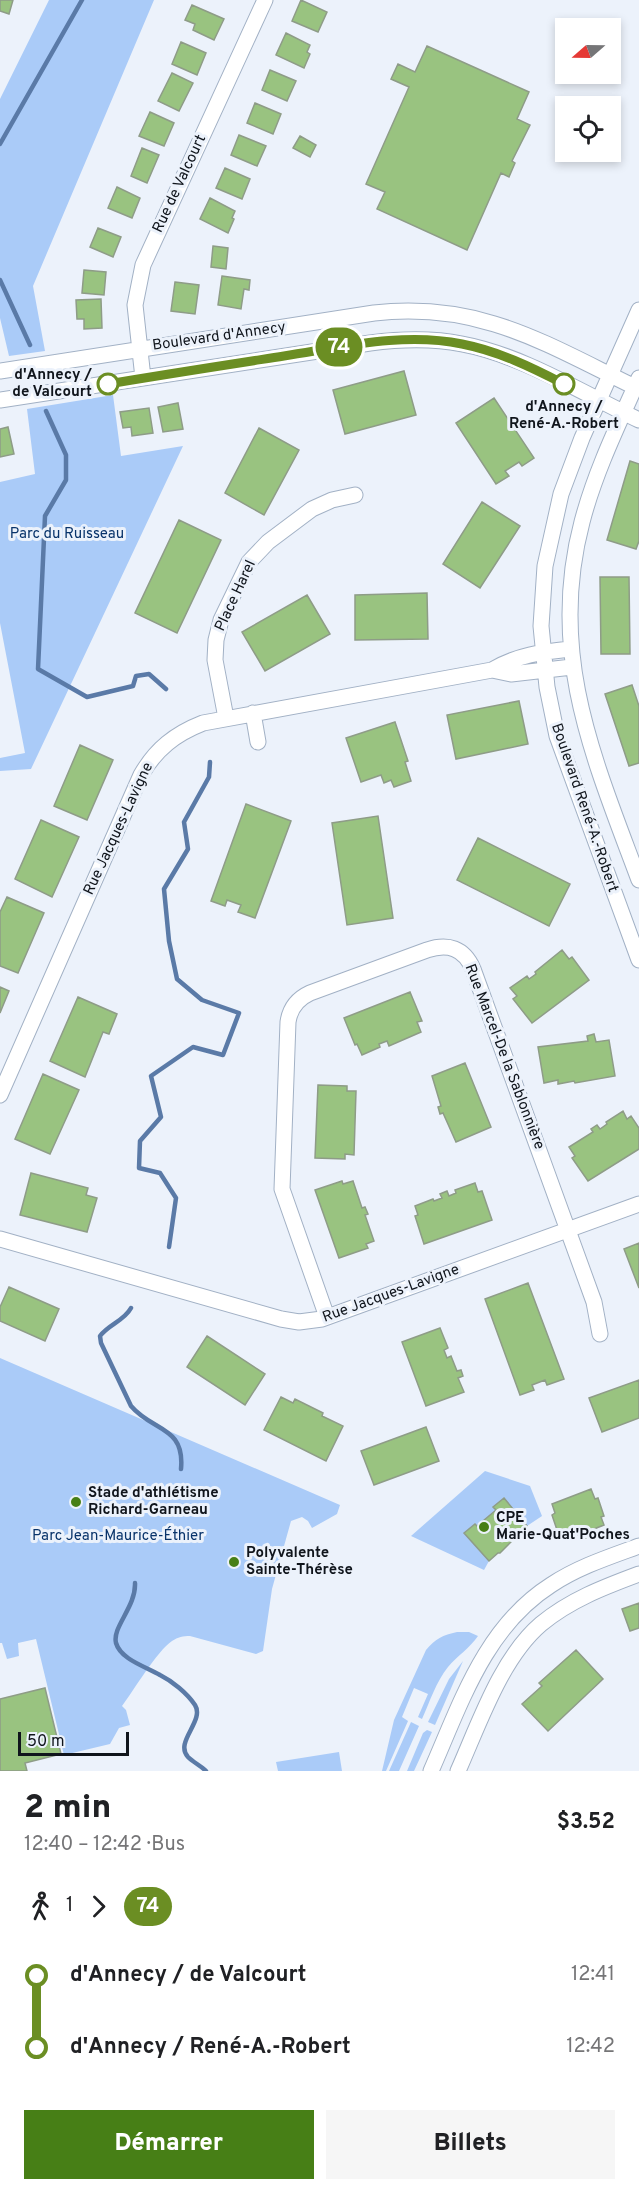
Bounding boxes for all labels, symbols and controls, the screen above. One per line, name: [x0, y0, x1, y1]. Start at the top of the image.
north arrow: [555, 18, 621, 84]
map controls: [555, 18, 621, 162]
button: locate: [555, 96, 621, 162]
street label: Rue de Valcourt: [149, 132, 211, 236]
street label: Boulevard d'Annecy: [151, 318, 287, 356]
line badge: 74: [312, 328, 366, 366]
text: 74: [327, 334, 351, 361]
place label: d'Annecy / de Valcourt: [12, 366, 92, 402]
marker: d'Annecy / de Valcourt: [97, 373, 119, 395]
marker: d'Annecy / René-A.-Robert: [553, 373, 575, 395]
place label: d'Annecy / René-A.-Robert: [509, 398, 619, 434]
park label: Parc du Ruisseau: [10, 525, 124, 544]
street label: Place Harel: [211, 557, 261, 635]
street label: Boulevard René-A.-Robert: [546, 721, 622, 895]
street label: Rue Jacques-Lavigne: [80, 760, 158, 898]
street label: Rue Marcel-De la Sablonnière: [460, 961, 548, 1153]
street label: Rue Jacques-Lavigne: [320, 1260, 462, 1328]
place label: Stade d'athlétisme Richard-Garneau: [88, 1484, 218, 1520]
marker: Stade d'athlétisme Richard-Garneau: [69, 1495, 83, 1509]
place label: CPE Marie-Quat'Poches: [496, 1509, 630, 1545]
marker: CPE Marie-Quat'Poches: [477, 1520, 491, 1534]
park label: Parc Jean-Maurice-Éthier: [32, 1526, 204, 1546]
place label: Polyvalente Sainte-Thérèse: [246, 1544, 353, 1580]
marker: Polyvalente Sainte-Thérèse: [227, 1555, 241, 1569]
scale bar: [18, 1729, 129, 1756]
text: 50 m: [27, 1732, 65, 1752]
text: 2 min: [24, 1788, 111, 1830]
text: $3.52: [557, 1809, 615, 1836]
text: 12:40 – 12:42 · Bus: [24, 1832, 185, 1858]
icon: walk: [24, 1890, 57, 1923]
icon: forward: [82, 1890, 115, 1923]
text: 1: [66, 1893, 73, 1919]
text: 74: [136, 1893, 160, 1920]
text: d'Annecy / de Valcourt: [70, 1962, 306, 1989]
text: 12:41: [571, 1962, 615, 1988]
text: d'Annecy / René-A.-Robert: [70, 2034, 351, 2061]
text: 12:42: [566, 2034, 615, 2060]
button: Démarrer: [24, 2110, 314, 2179]
button: Billets: [326, 2110, 615, 2179]

